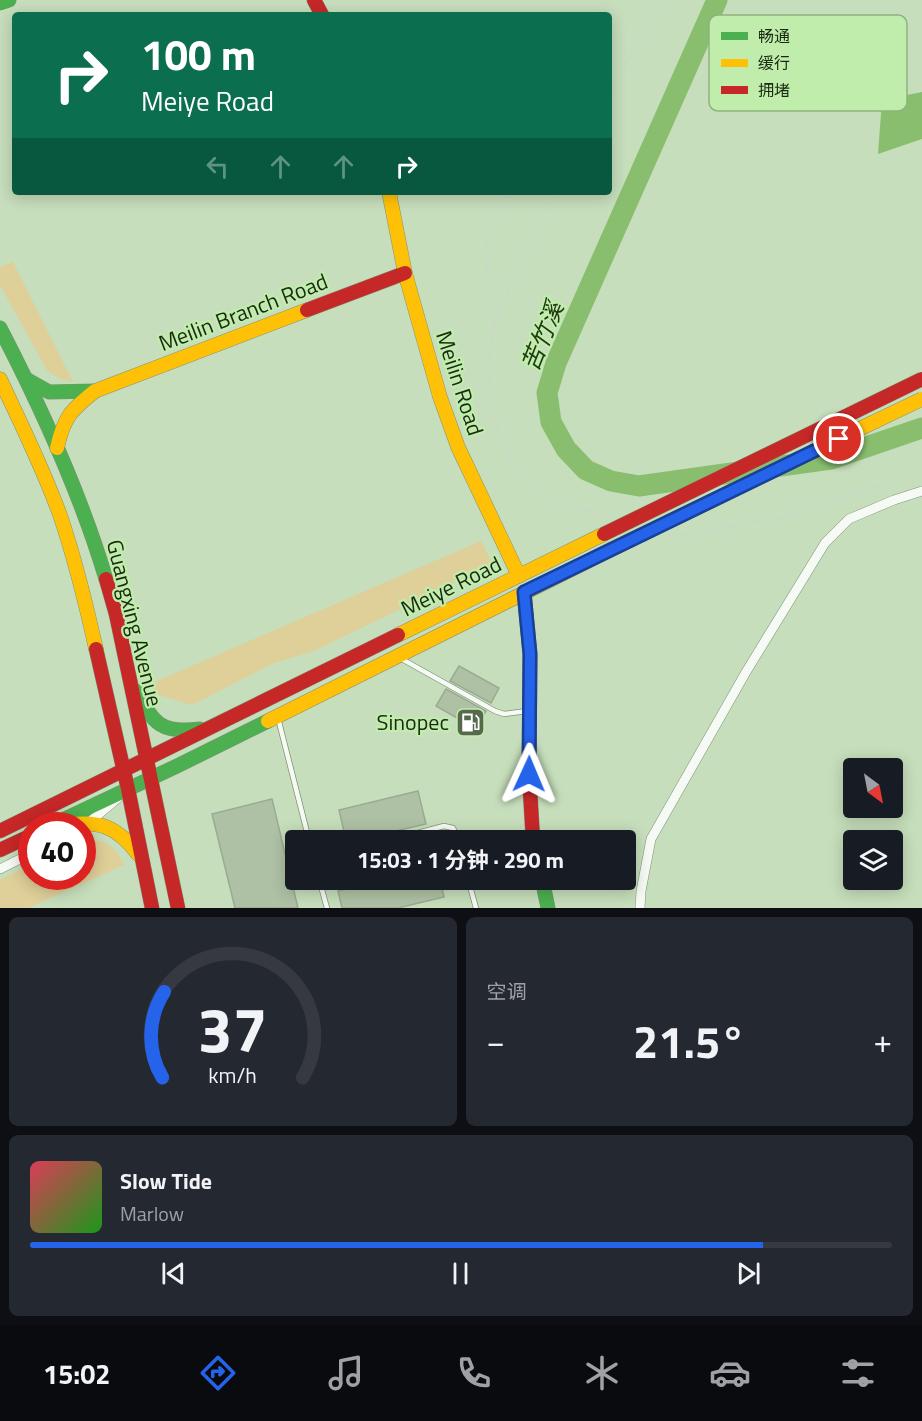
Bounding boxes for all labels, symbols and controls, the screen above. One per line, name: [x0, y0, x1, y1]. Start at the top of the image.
legend: [709, 15, 907, 111]
text: 100 m: [141, 22, 256, 86]
text: 畅通: [758, 24, 790, 48]
icon: right: [42, 36, 120, 114]
text: 缓行: [758, 51, 790, 75]
text: 拥堵: [758, 78, 790, 102]
text: Meiye Road: [141, 80, 274, 121]
icon: left: [201, 150, 234, 183]
icon: ahead: [264, 150, 297, 183]
icon: ahead: [327, 150, 360, 183]
icon: right: [390, 150, 423, 183]
street label: Meilin Branch Road: [153, 264, 333, 360]
water label: 苦竹溪: [512, 293, 573, 376]
street label: Meilin Road: [427, 326, 493, 440]
pin: [813, 413, 864, 464]
icon: arrive: [822, 422, 855, 455]
street label: Guangxing Avenue: [98, 536, 172, 710]
street label: Meiye Road: [395, 547, 507, 625]
place label: Sinopec: [377, 705, 449, 739]
fuel station icon: Sinopec: [454, 706, 486, 738]
position arrow: [497, 742, 561, 806]
north arrow: [843, 758, 903, 818]
map controls: [843, 758, 903, 890]
speed limit sign: 40: [18, 812, 96, 890]
button: layers: [843, 830, 903, 890]
text: 15:03 · 1 分钟 · 290 m: [357, 843, 564, 877]
text: 空调: [487, 976, 527, 1007]
text: 37: [198, 981, 268, 1076]
text: 21.5°: [633, 1007, 745, 1075]
text: −: [487, 1016, 505, 1066]
text: +: [874, 1016, 892, 1066]
text: km/h: [208, 1060, 257, 1092]
text: Slow Tide: [120, 1164, 212, 1198]
text: Marlow: [120, 1198, 184, 1229]
icon: previous: [157, 1257, 190, 1290]
icon: pause: [444, 1257, 477, 1290]
icon: next: [732, 1257, 765, 1290]
icon: directions: [197, 1352, 239, 1394]
icon: music: [325, 1352, 367, 1394]
icon: phone: [453, 1352, 495, 1394]
icon: climate: [581, 1352, 623, 1394]
icon: car: [709, 1352, 751, 1394]
icon: filters: [837, 1352, 879, 1394]
text: 15:02: [43, 1353, 110, 1394]

